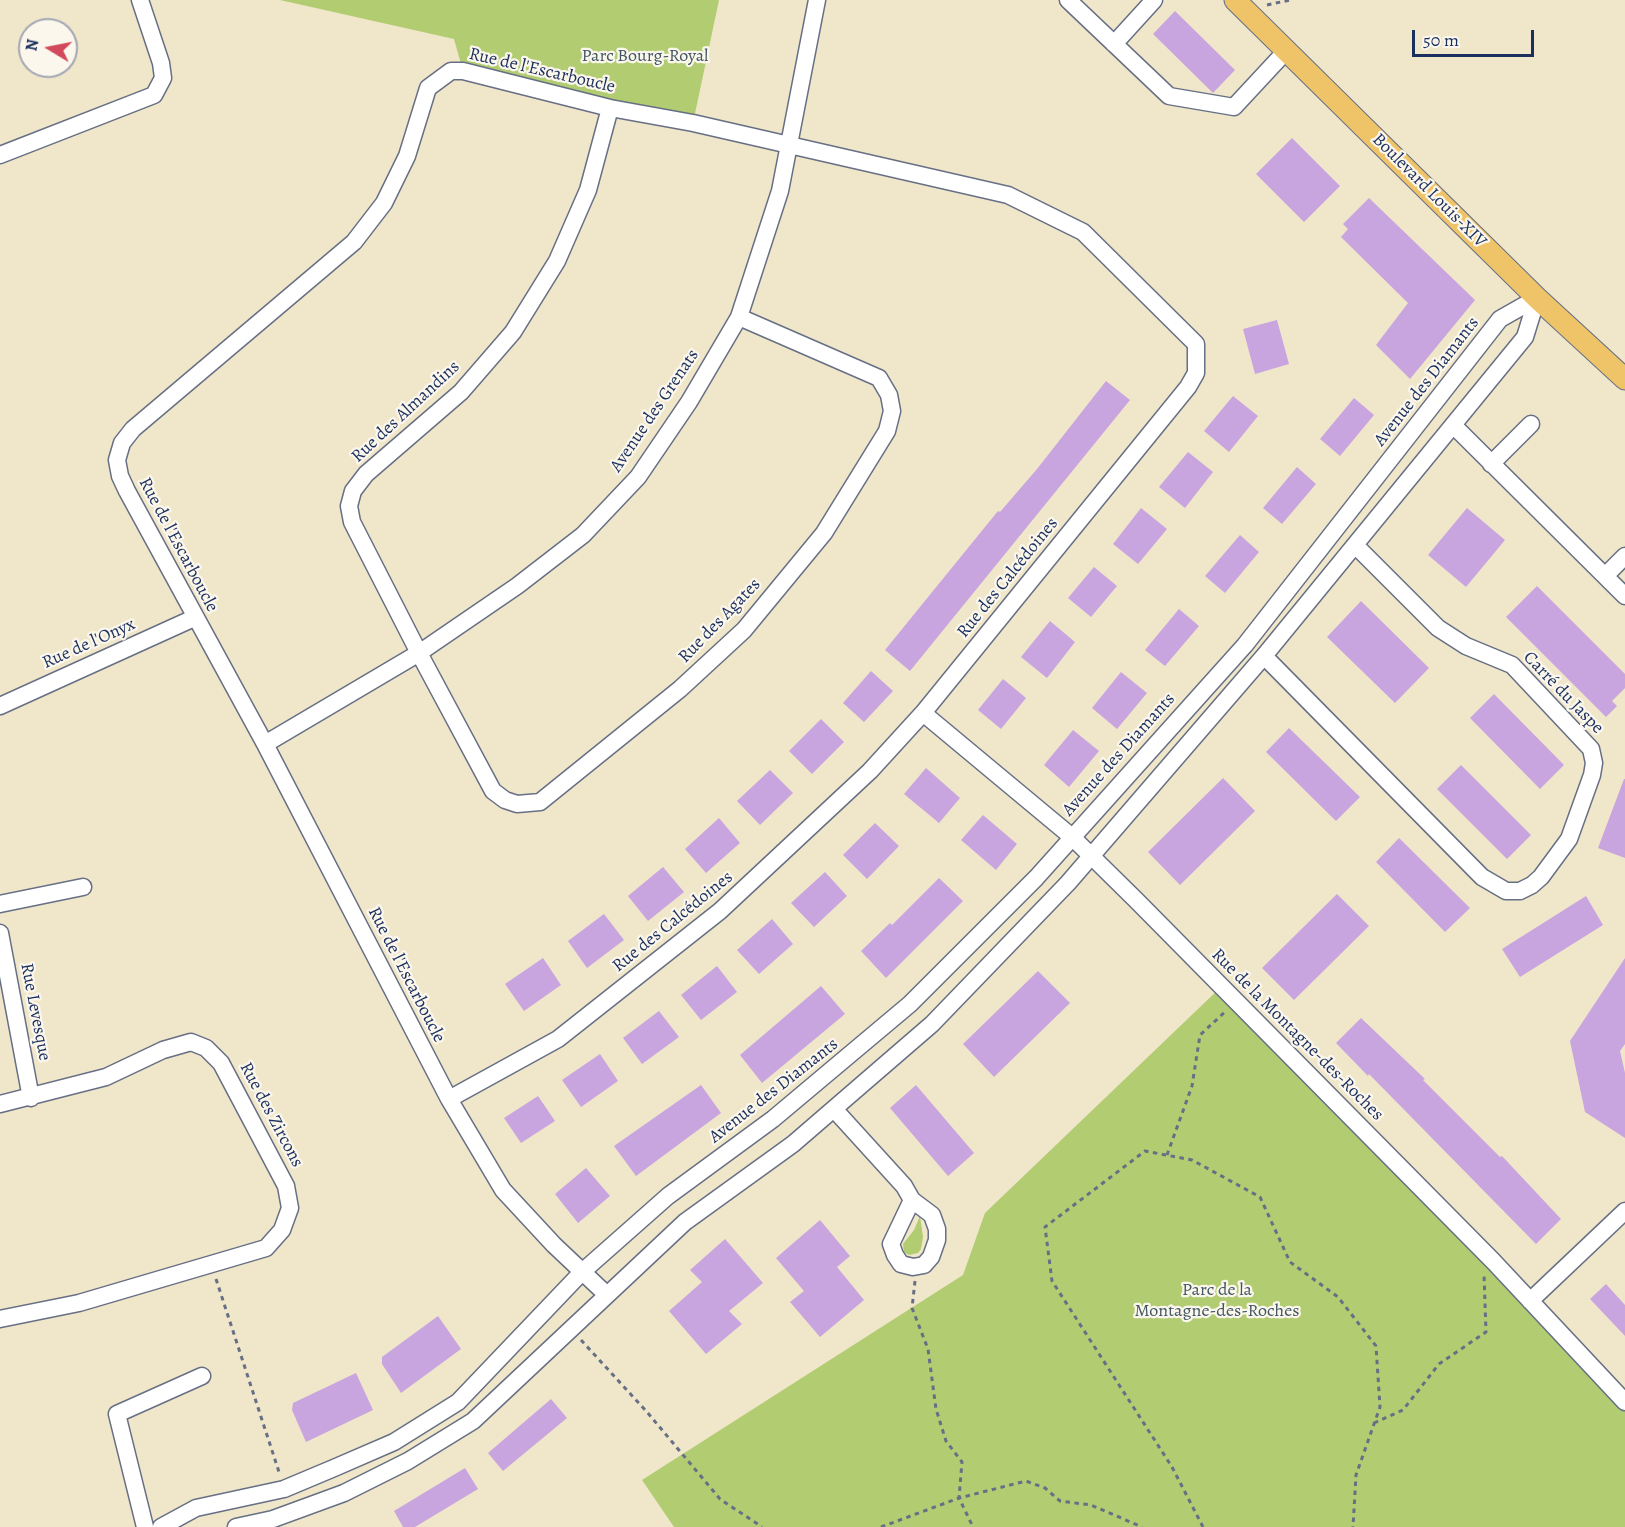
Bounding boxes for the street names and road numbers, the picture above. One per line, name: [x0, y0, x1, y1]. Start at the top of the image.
street label: Rue de l'Escarboucle: [467, 44, 617, 98]
street label: Boulevard Louis-XIV: [1367, 129, 1491, 253]
street label: Avenue des Diamants: [1370, 313, 1484, 451]
street label: Avenue des Grenats: [606, 345, 704, 477]
street label: Rue des Almandins: [347, 356, 465, 468]
street label: Rue de l'Escarboucle: [133, 474, 223, 616]
street label: Rue des Calcédoines: [953, 513, 1063, 643]
street label: Rue des Agates: [674, 574, 766, 668]
street label: Rue de l'Onyx: [39, 614, 139, 674]
street label: Carré du Jaspe: [1518, 647, 1608, 739]
street label: Avenue des Diamants: [1058, 689, 1180, 821]
street label: Rue des Calcédoines: [608, 867, 738, 977]
street label: Rue de l'Escarboucle: [363, 904, 449, 1046]
street label: Rue de la Montagne-des-Roches: [1206, 944, 1388, 1126]
street label: Rue Levesque: [15, 961, 55, 1063]
street label: Avenue des Diamants: [705, 1034, 843, 1148]
street label: Rue des Zircons: [234, 1059, 308, 1171]

